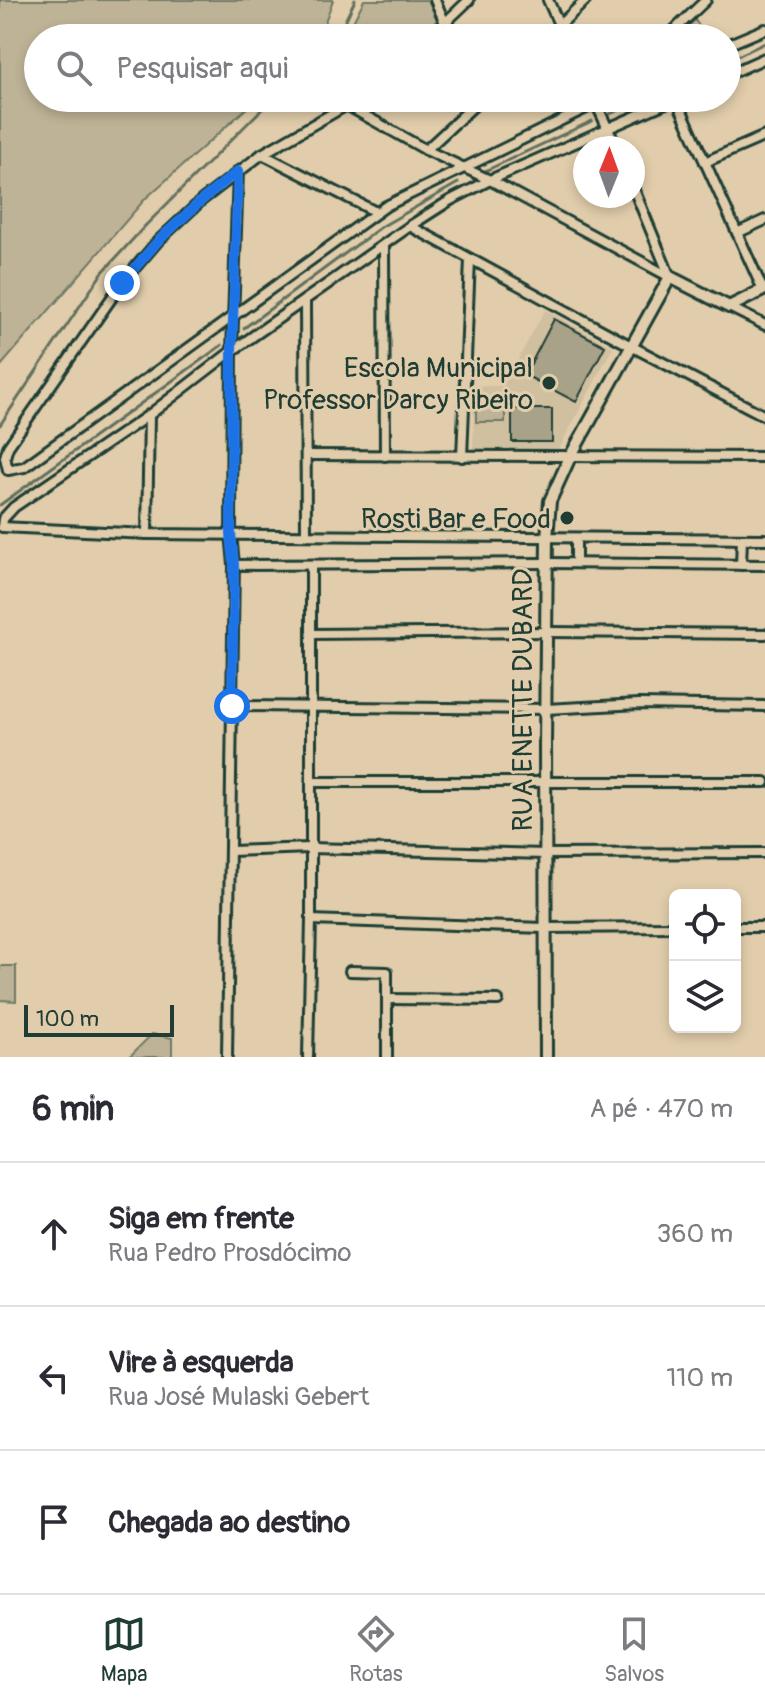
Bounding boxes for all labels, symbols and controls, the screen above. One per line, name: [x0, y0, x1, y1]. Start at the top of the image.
search box: [24, 24, 741, 112]
icon: search: [52, 46, 96, 90]
text: Pesquisar aqui: [116, 50, 288, 87]
north arrow: [573, 136, 645, 208]
route end: [104, 265, 140, 301]
place label: Escola Municipal Professor Darcy Ribeiro: [263, 351, 533, 418]
marker: Escola Municipal Professor Darcy Ribeiro: [540, 374, 558, 392]
place label: Rosti Bar e Food: [361, 502, 551, 537]
marker: Rosti Bar e Food: [558, 509, 576, 527]
street label: RUA ENETTE DUBARD: [506, 568, 541, 832]
route start: [214, 688, 250, 724]
map controls: [669, 889, 741, 1033]
button: locate: [669, 889, 741, 961]
button: layers: [669, 961, 741, 1033]
scale bar: [24, 1001, 174, 1037]
text: 100 m: [36, 1005, 99, 1033]
text: 6 min: [32, 1088, 114, 1131]
text: A pé · 470 m: [589, 1093, 733, 1125]
text: Siga em frente: [108, 1200, 294, 1237]
icon: ahead: [32, 1212, 76, 1256]
text: 360 m: [657, 1218, 733, 1250]
text: Rua Pedro Prosdócimo: [108, 1237, 352, 1269]
text: Vire à esquerda: [108, 1344, 294, 1381]
icon: left: [32, 1356, 76, 1400]
text: 110 m: [666, 1362, 733, 1394]
text: Rua José Mulaski Gebert: [108, 1381, 370, 1413]
icon: arrive: [32, 1500, 76, 1544]
text: Chegada ao destino: [108, 1504, 350, 1541]
tab: Mapa: [101, 1612, 148, 1688]
tab: Rotas: [349, 1612, 403, 1688]
tab: Salvos: [604, 1612, 664, 1688]

